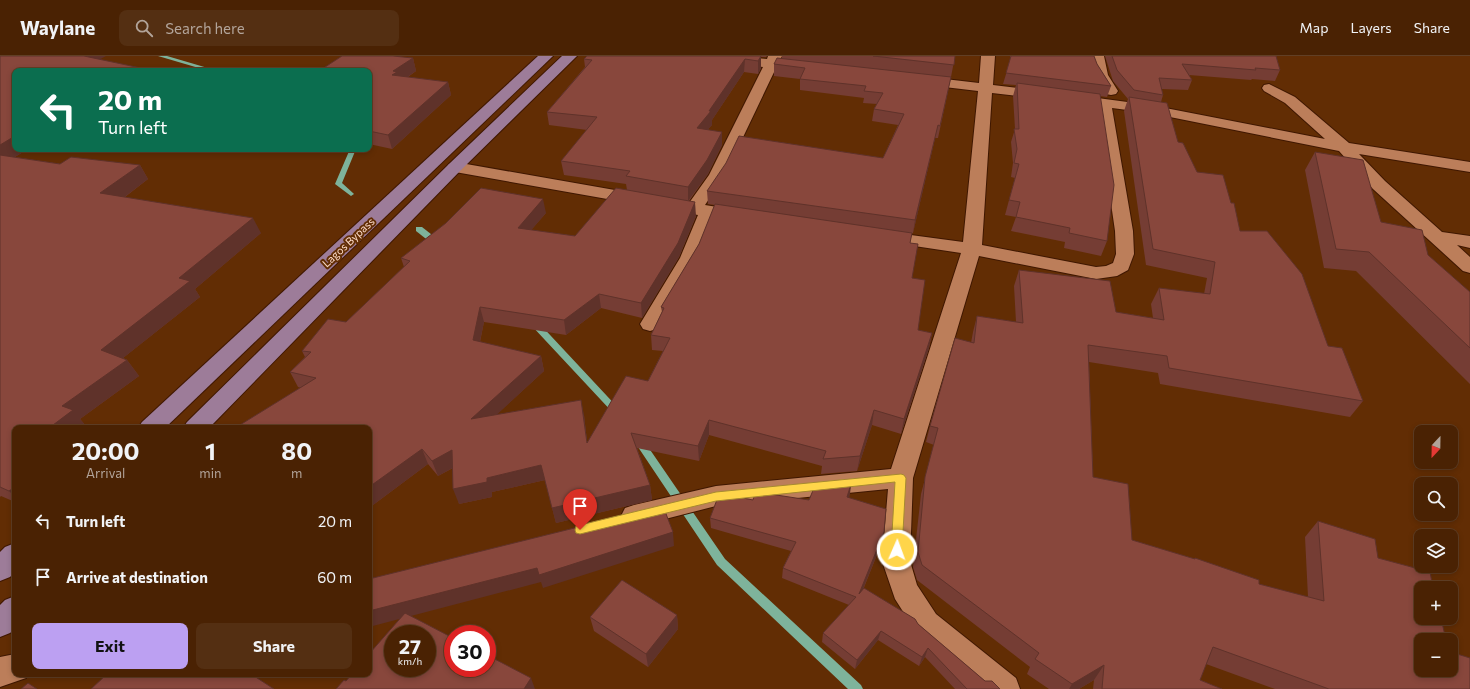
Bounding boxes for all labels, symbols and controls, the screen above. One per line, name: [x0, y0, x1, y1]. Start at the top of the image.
search box: [119, 10, 399, 46]
text: Waylane: [20, 16, 95, 39]
icon: search: [133, 17, 155, 39]
text: Search here: [165, 19, 245, 37]
text: Map: [1300, 19, 1328, 36]
text: Layers: [1350, 19, 1392, 36]
text: Share: [1414, 19, 1450, 36]
text: 20 m: [98, 82, 162, 116]
icon: left: [32, 84, 84, 136]
text: Turn left: [98, 116, 167, 138]
street label: Lagos Bypass: [319, 215, 377, 269]
north arrow: [1414, 425, 1458, 469]
map controls: [1414, 425, 1458, 677]
text: 20:00: [72, 436, 140, 465]
text: 1: [205, 436, 216, 465]
text: 80: [281, 436, 312, 465]
text: Arrival: [86, 465, 125, 481]
text: min: [199, 465, 222, 481]
text: m: [291, 465, 302, 481]
button: search: [1414, 477, 1458, 521]
pin: [563, 489, 597, 530]
icon: arrive: [569, 495, 591, 517]
icon: left: [32, 510, 54, 532]
text: Turn left: [66, 512, 125, 530]
text: 20 m: [318, 512, 352, 530]
position arrow: [876, 529, 918, 571]
button: layers: [1414, 529, 1458, 573]
icon: arrive: [32, 566, 54, 588]
text: Arrive at destination: [66, 568, 208, 586]
text: 60 m: [317, 568, 352, 586]
button: +: [1414, 581, 1458, 625]
button: Exit: [32, 623, 188, 669]
button: Share: [196, 623, 352, 669]
speed limit sign: 30: [444, 625, 496, 677]
button: −: [1414, 633, 1458, 677]
text: 27: [399, 634, 421, 658]
text: km/h: [398, 655, 422, 667]

